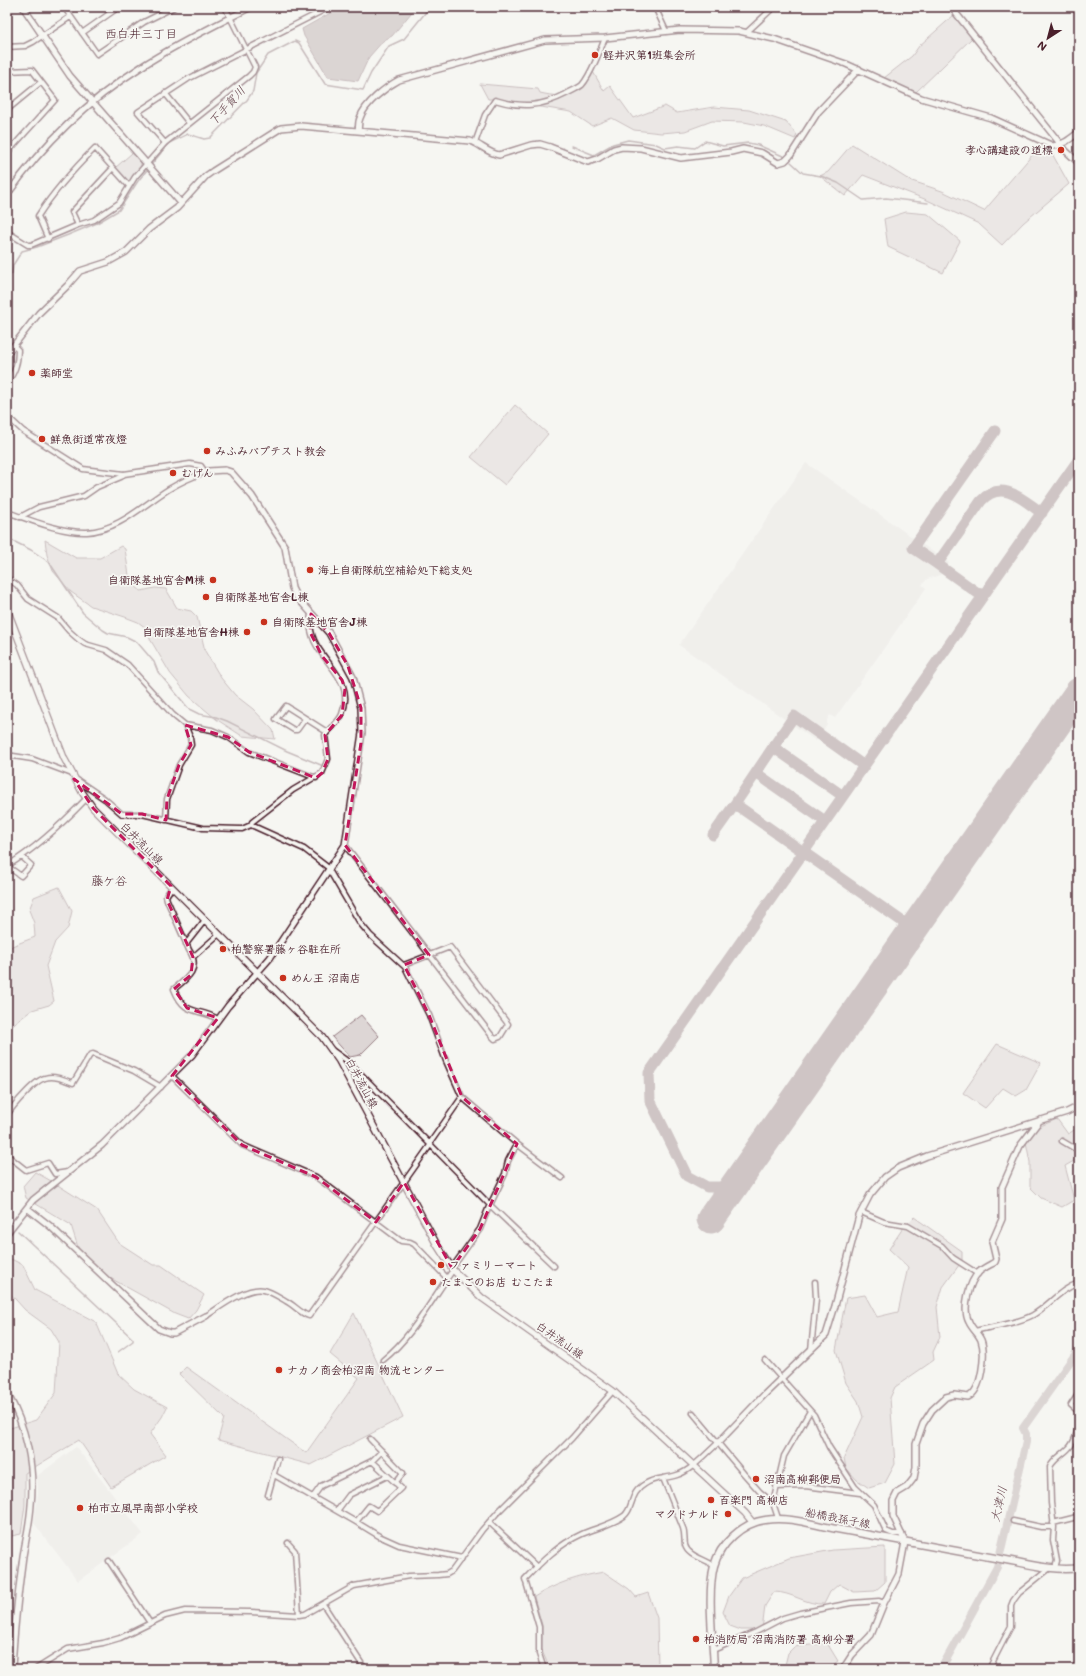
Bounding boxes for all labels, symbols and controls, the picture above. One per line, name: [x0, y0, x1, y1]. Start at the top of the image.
north arrow: [1028, 18, 1068, 58]
district label: 西白井三丁目: [105, 25, 177, 41]
text: N: [1034, 38, 1050, 55]
place label: 軽井沢第1班集会所: [603, 47, 696, 62]
marker: 軽井沢第1班集会所: [590, 50, 600, 60]
water label: 下手賀川: [204, 82, 248, 129]
place label: 孝心講建設の道標: [965, 142, 1053, 157]
marker: 孝心講建設の道標: [1056, 145, 1066, 155]
place label: 薬師堂: [40, 365, 73, 380]
marker: 薬師堂: [27, 368, 37, 378]
place label: 鮮魚街道常夜燈: [50, 431, 127, 446]
marker: 鮮魚街道常夜燈: [37, 434, 47, 444]
place label: みふみバプテスト教会: [215, 443, 326, 458]
marker: みふみバプテスト教会: [202, 446, 212, 456]
place label: むげん: [181, 465, 214, 480]
marker: むげん: [168, 468, 178, 478]
place label: 海上自衛隊航空補給処下総支処: [318, 562, 473, 577]
marker: 海上自衛隊航空補給処下総支処: [305, 565, 315, 575]
place label: 自衛隊基地官舎M棟: [108, 572, 206, 587]
marker: 自衛隊基地官舎M棟: [208, 575, 218, 585]
place label: 自衛隊基地官舎L棟: [214, 589, 309, 604]
marker: 自衛隊基地官舎L棟: [201, 592, 211, 602]
place label: 自衛隊基地官舎J棟: [272, 614, 368, 629]
marker: 自衛隊基地官舎J棟: [259, 617, 269, 627]
place label: 自衛隊基地官舎H棟: [142, 624, 240, 639]
marker: 自衛隊基地官舎H棟: [242, 627, 252, 637]
street label: 白井流山線: [118, 818, 167, 867]
district label: 藤ケ谷: [91, 872, 127, 888]
place label: 柏警察署藤ヶ谷駐在所: [231, 941, 341, 956]
marker: 柏警察署藤ヶ谷駐在所: [218, 944, 228, 954]
place label: めん王 沼南店: [291, 970, 361, 985]
marker: めん王 沼南店: [278, 973, 288, 983]
street label: 白井流山線: [343, 1055, 382, 1111]
place label: ファミリーマート: [449, 1257, 537, 1272]
marker: ファミリーマート: [436, 1260, 446, 1270]
place label: たまごのお店 むこたま: [441, 1274, 555, 1289]
marker: たまごのお店 むこたま: [428, 1277, 438, 1287]
street label: 白井流山線: [533, 1318, 587, 1362]
place label: ナカノ商会柏沼南 物流センター: [287, 1362, 445, 1377]
marker: ナカノ商会柏沼南 物流センター: [274, 1365, 284, 1375]
place label: 沼南高柳郵便局: [764, 1471, 841, 1486]
marker: 沼南高柳郵便局: [751, 1474, 761, 1484]
water label: 大津川: [986, 1484, 1010, 1523]
place label: 百楽門 高柳店: [719, 1492, 789, 1507]
marker: 百楽門 高柳店: [706, 1495, 716, 1505]
place label: 柏市立風早南部小学校: [88, 1500, 198, 1515]
marker: 柏市立風早南部小学校: [75, 1503, 85, 1513]
street label: 船橋我孫子線: [804, 1504, 872, 1531]
place label: マクドナルド: [654, 1506, 720, 1521]
marker: マクドナルド: [723, 1509, 733, 1519]
place label: 柏消防局 沼南消防署 高柳分署: [704, 1631, 855, 1646]
marker: 柏消防局 沼南消防署 高柳分署: [691, 1634, 701, 1644]

